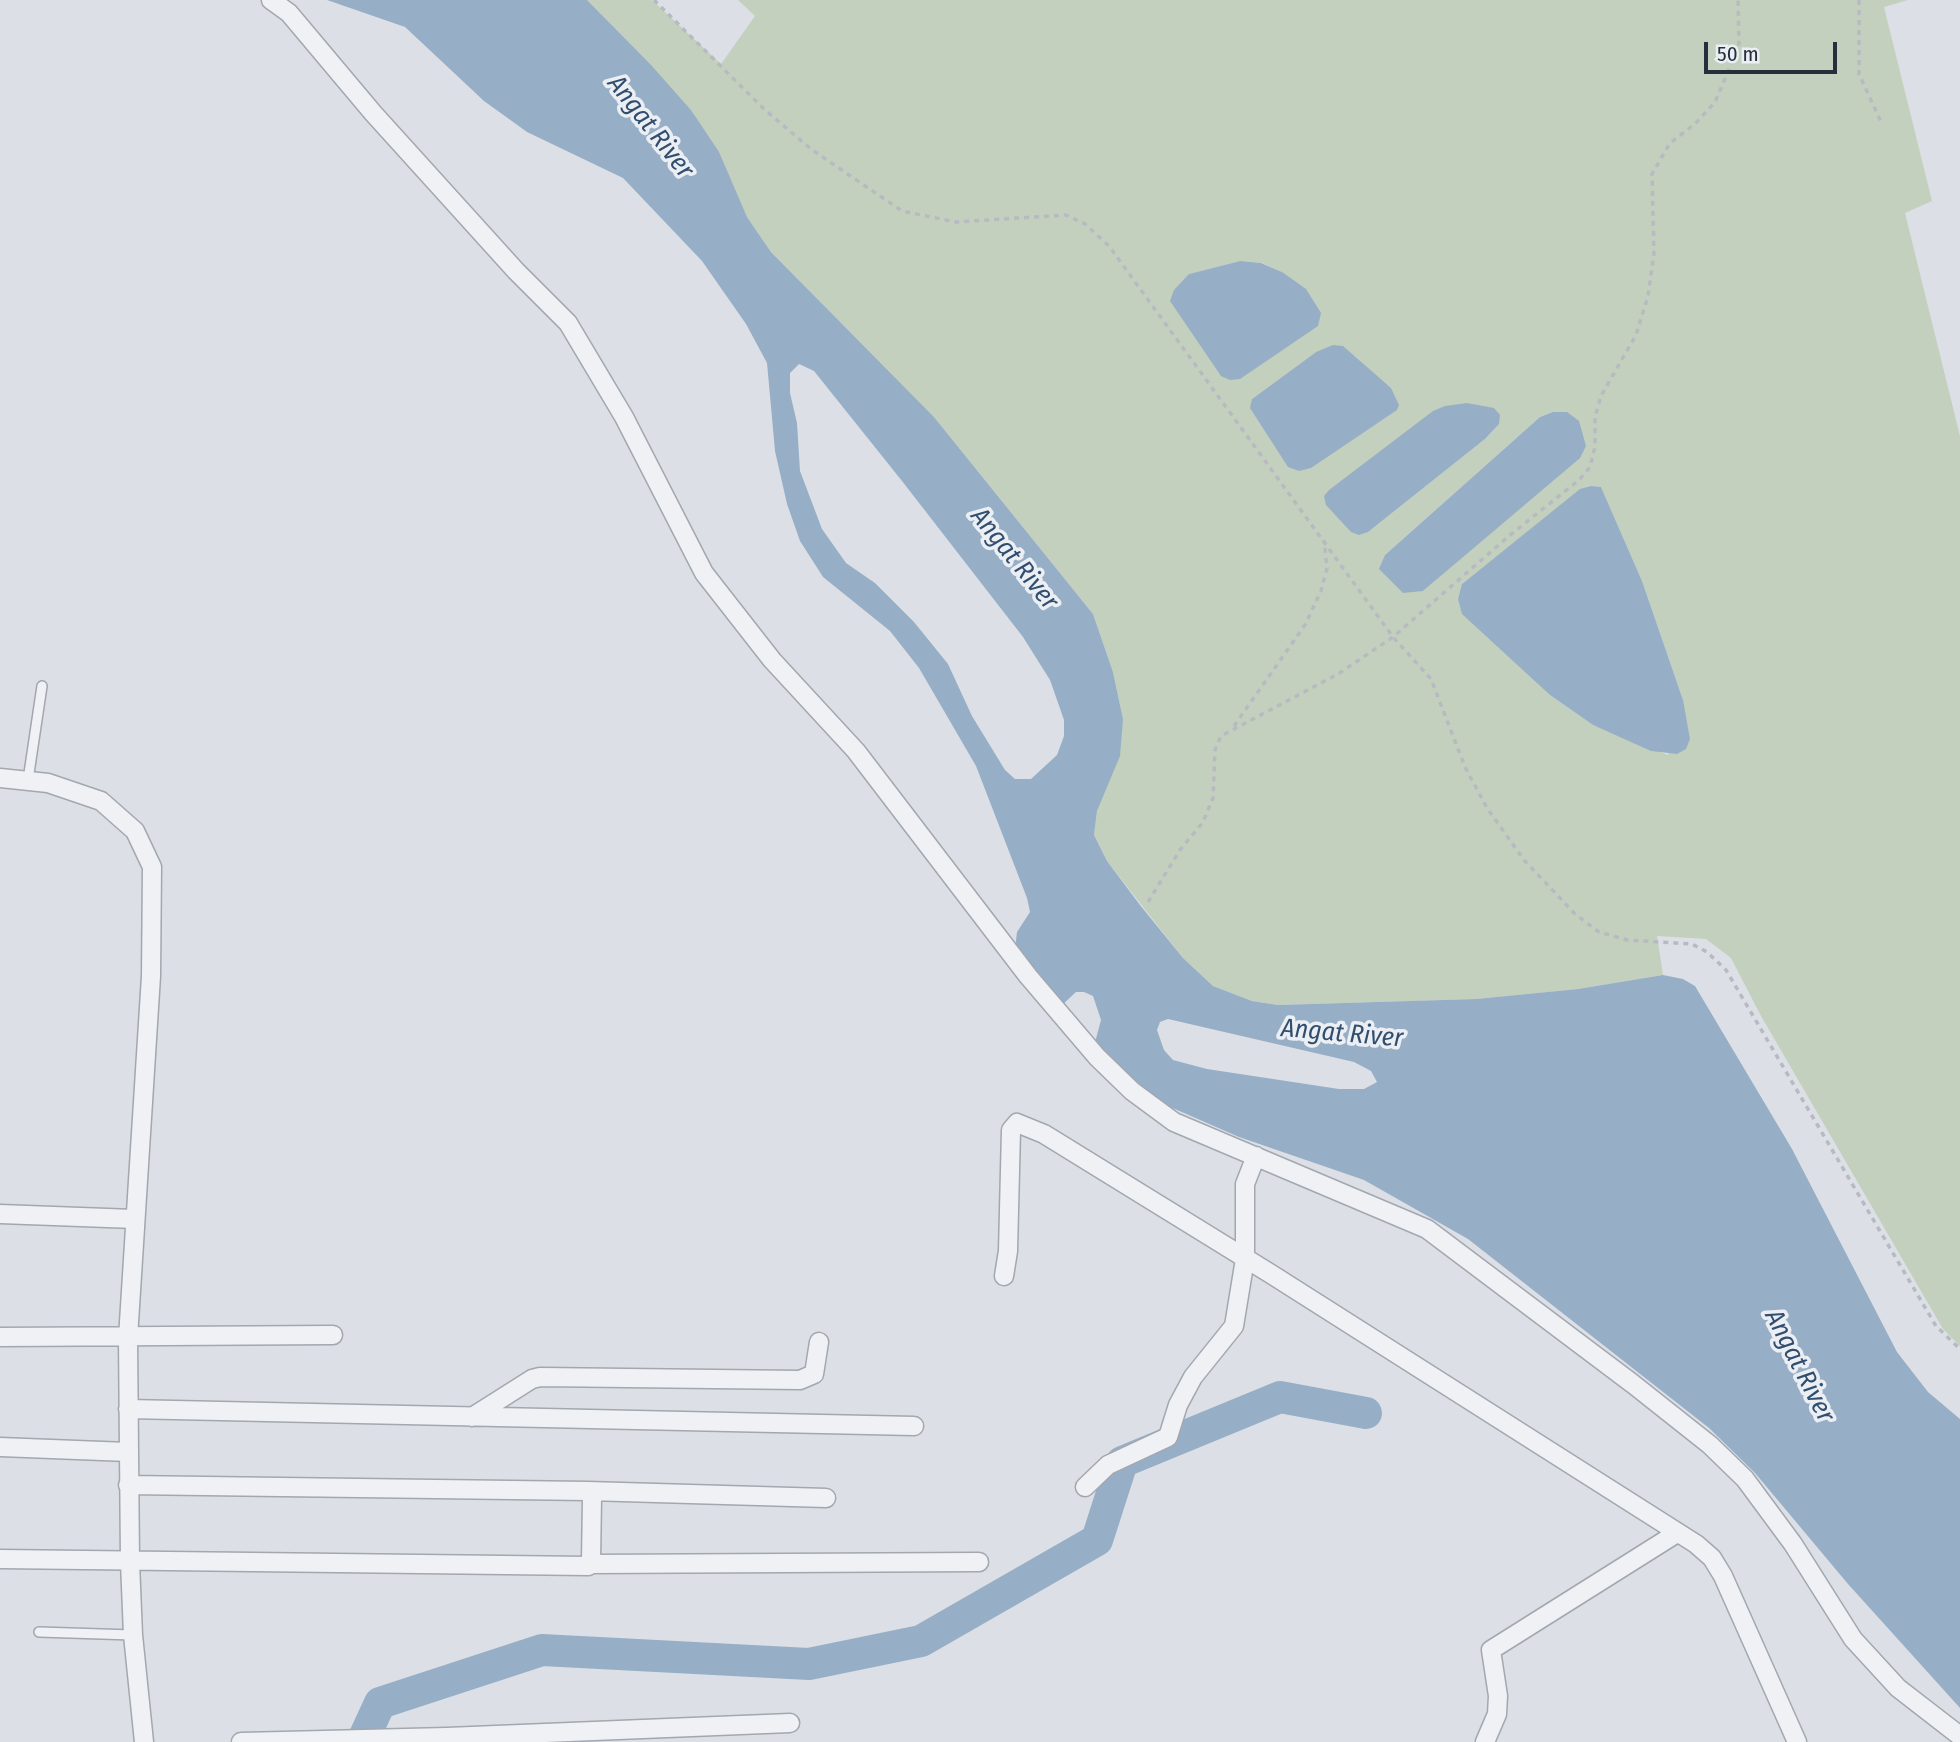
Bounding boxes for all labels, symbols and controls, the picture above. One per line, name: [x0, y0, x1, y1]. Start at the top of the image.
scale bar: [1708, 28, 1841, 72]
text: 50 m: [1717, 41, 1759, 67]
water label: Angat River: [600, 69, 700, 185]
water label: Angat River: [963, 502, 1065, 616]
water label: Angat River: [1280, 1013, 1404, 1055]
water label: Angat River: [1757, 1305, 1841, 1427]

